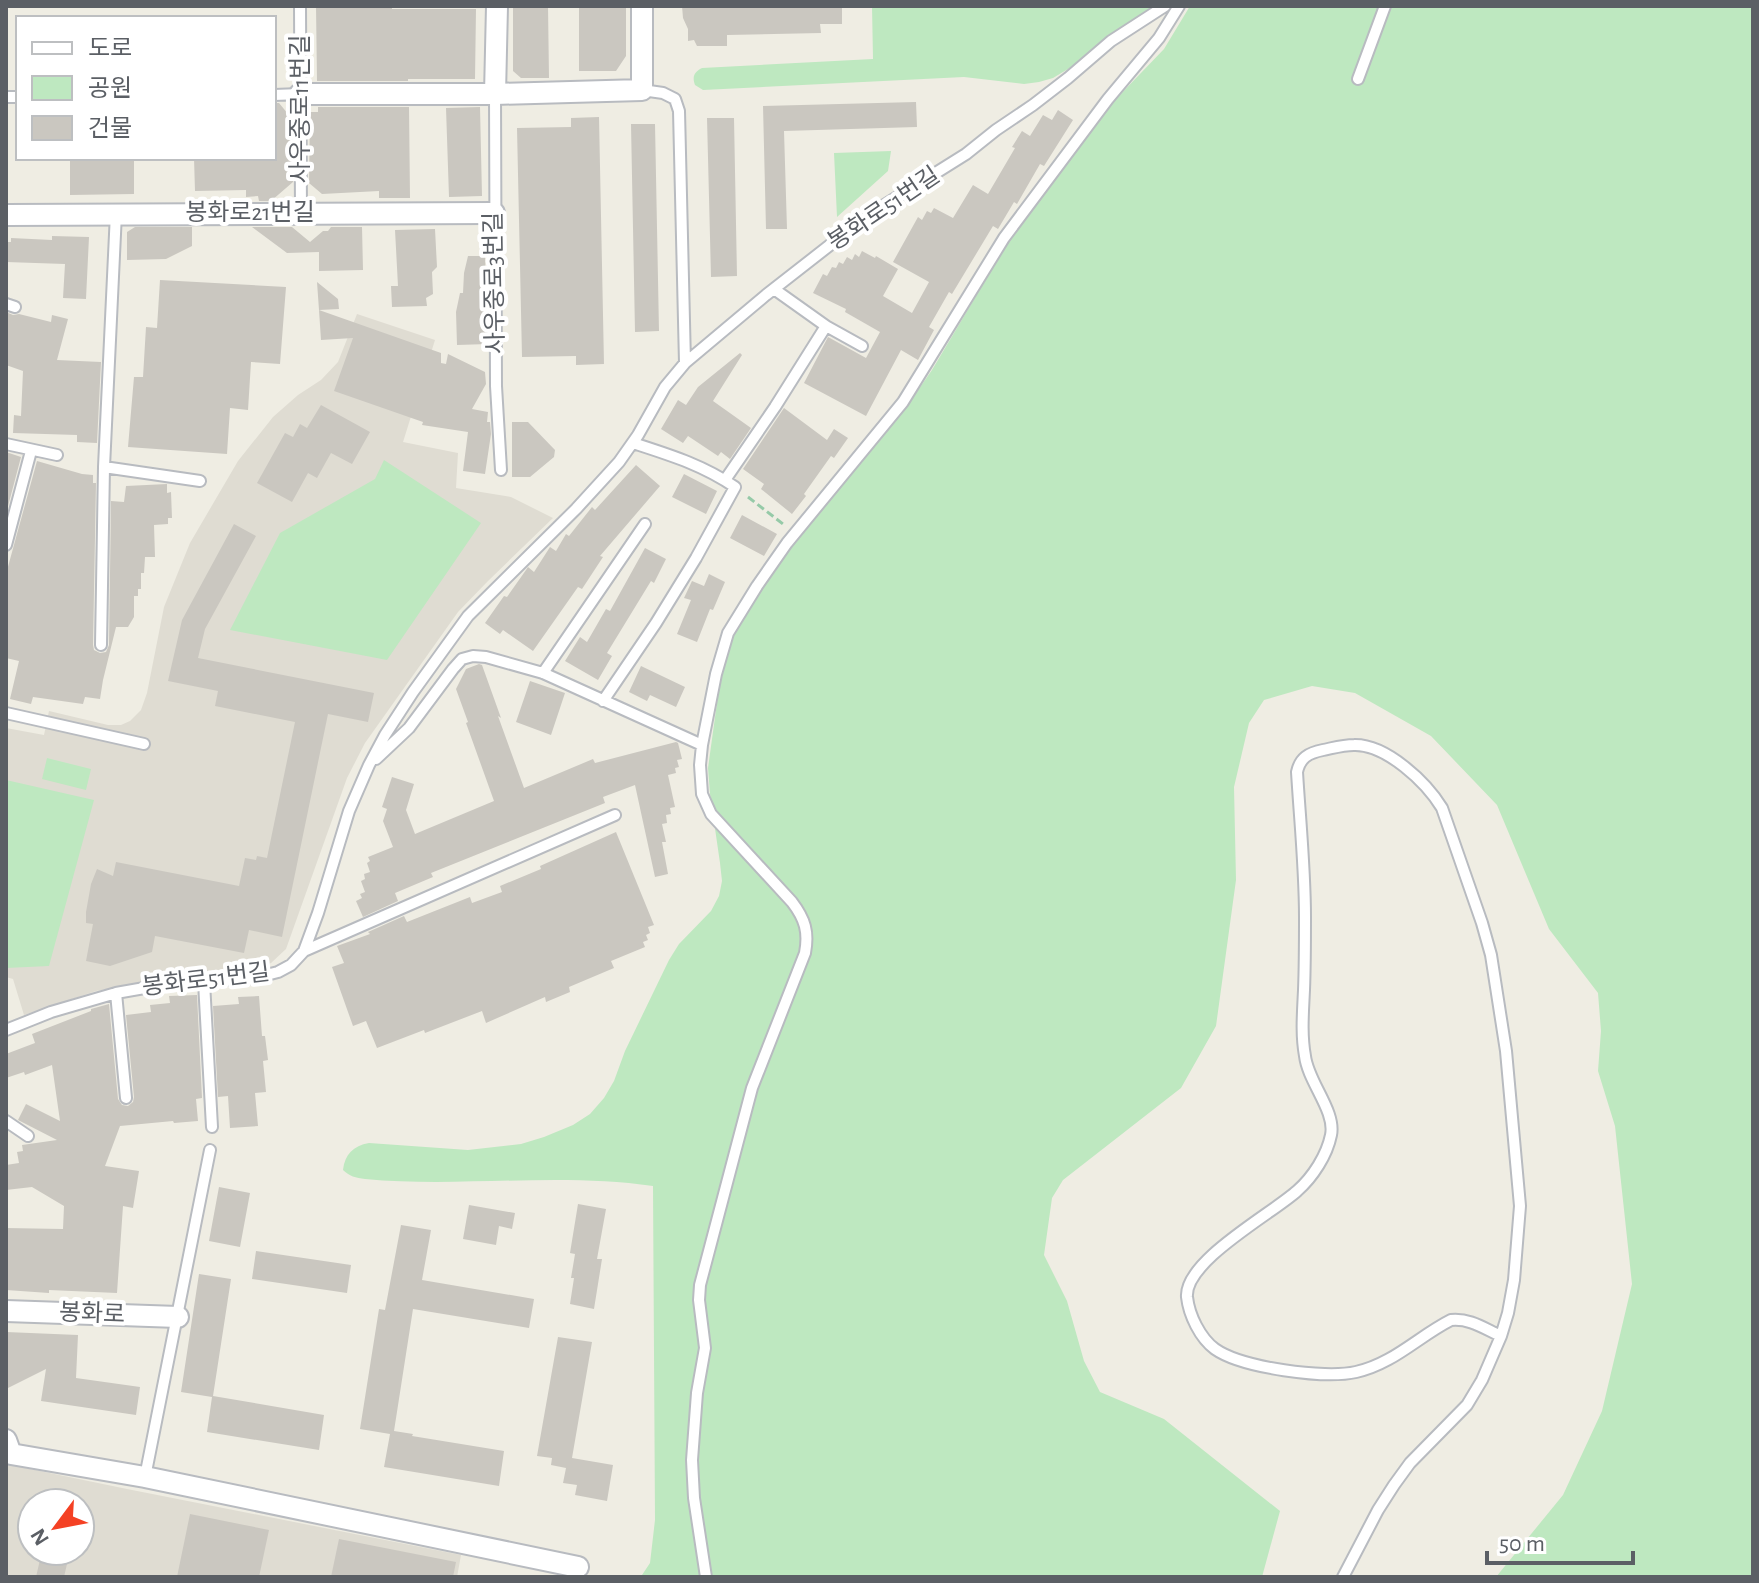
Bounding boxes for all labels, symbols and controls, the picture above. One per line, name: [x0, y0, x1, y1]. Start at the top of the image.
legend: [16, 16, 276, 160]
street label: 사우중로11번길: [288, 35, 313, 184]
text: 도로: [88, 37, 132, 61]
text: 공원: [88, 76, 132, 101]
text: 건물: [88, 116, 132, 141]
street label: 봉화로51번길: [823, 162, 944, 255]
street label: 봉화로21번길: [185, 200, 315, 225]
street label: 사우중로3번길: [481, 212, 508, 354]
street label: 봉화로51번길: [141, 959, 271, 1000]
street label: 봉화로: [58, 1300, 126, 1327]
north arrow: [16, 1487, 96, 1567]
scale bar: [1487, 1515, 1633, 1565]
text: N: [27, 1525, 53, 1549]
text: 50 m: [1499, 1532, 1545, 1556]

